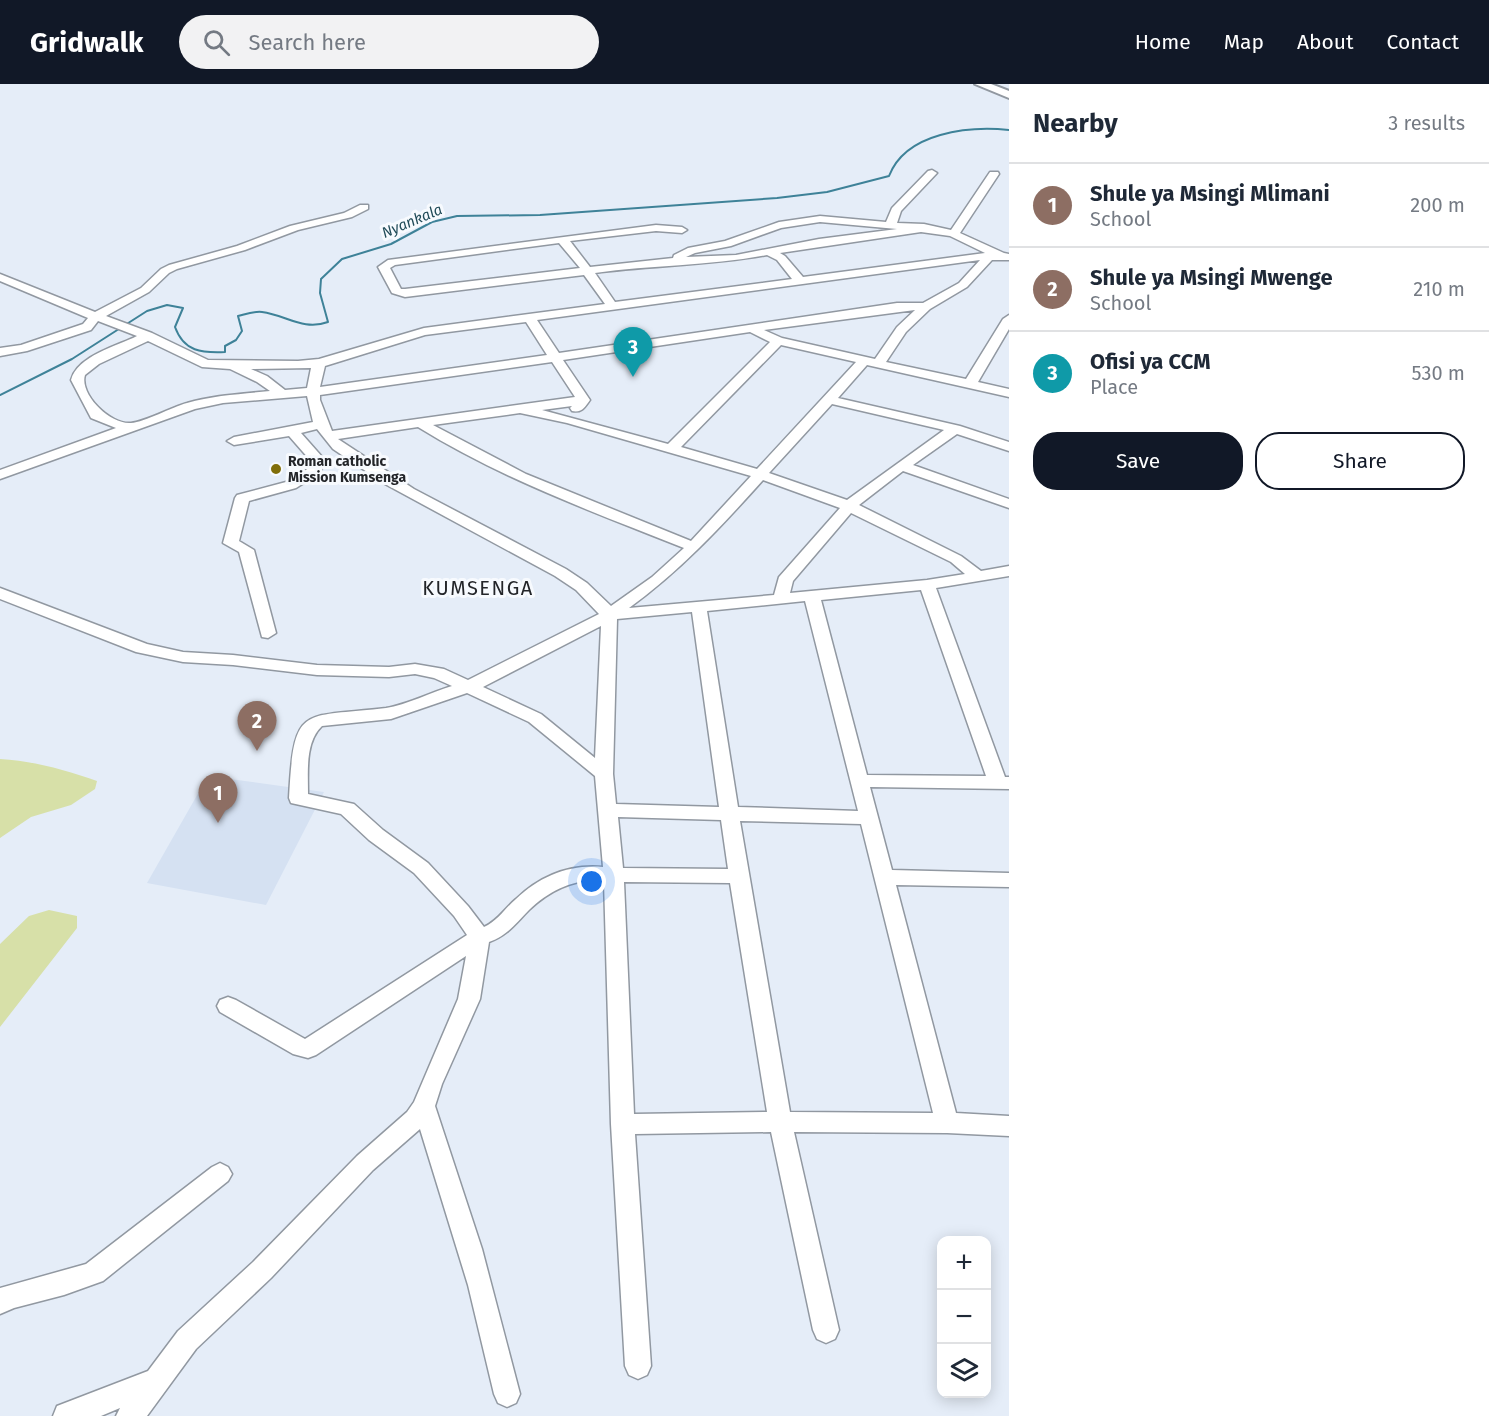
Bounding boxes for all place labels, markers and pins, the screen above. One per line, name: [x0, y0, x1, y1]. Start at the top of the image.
pin: 3: [614, 328, 652, 377]
place label: Roman catholic Mission Kumsenga: [288, 453, 406, 486]
marker: Roman catholic Mission Kumsenga: [269, 462, 283, 476]
pin: 2: [238, 702, 276, 751]
pin: 1: [198, 774, 238, 823]

